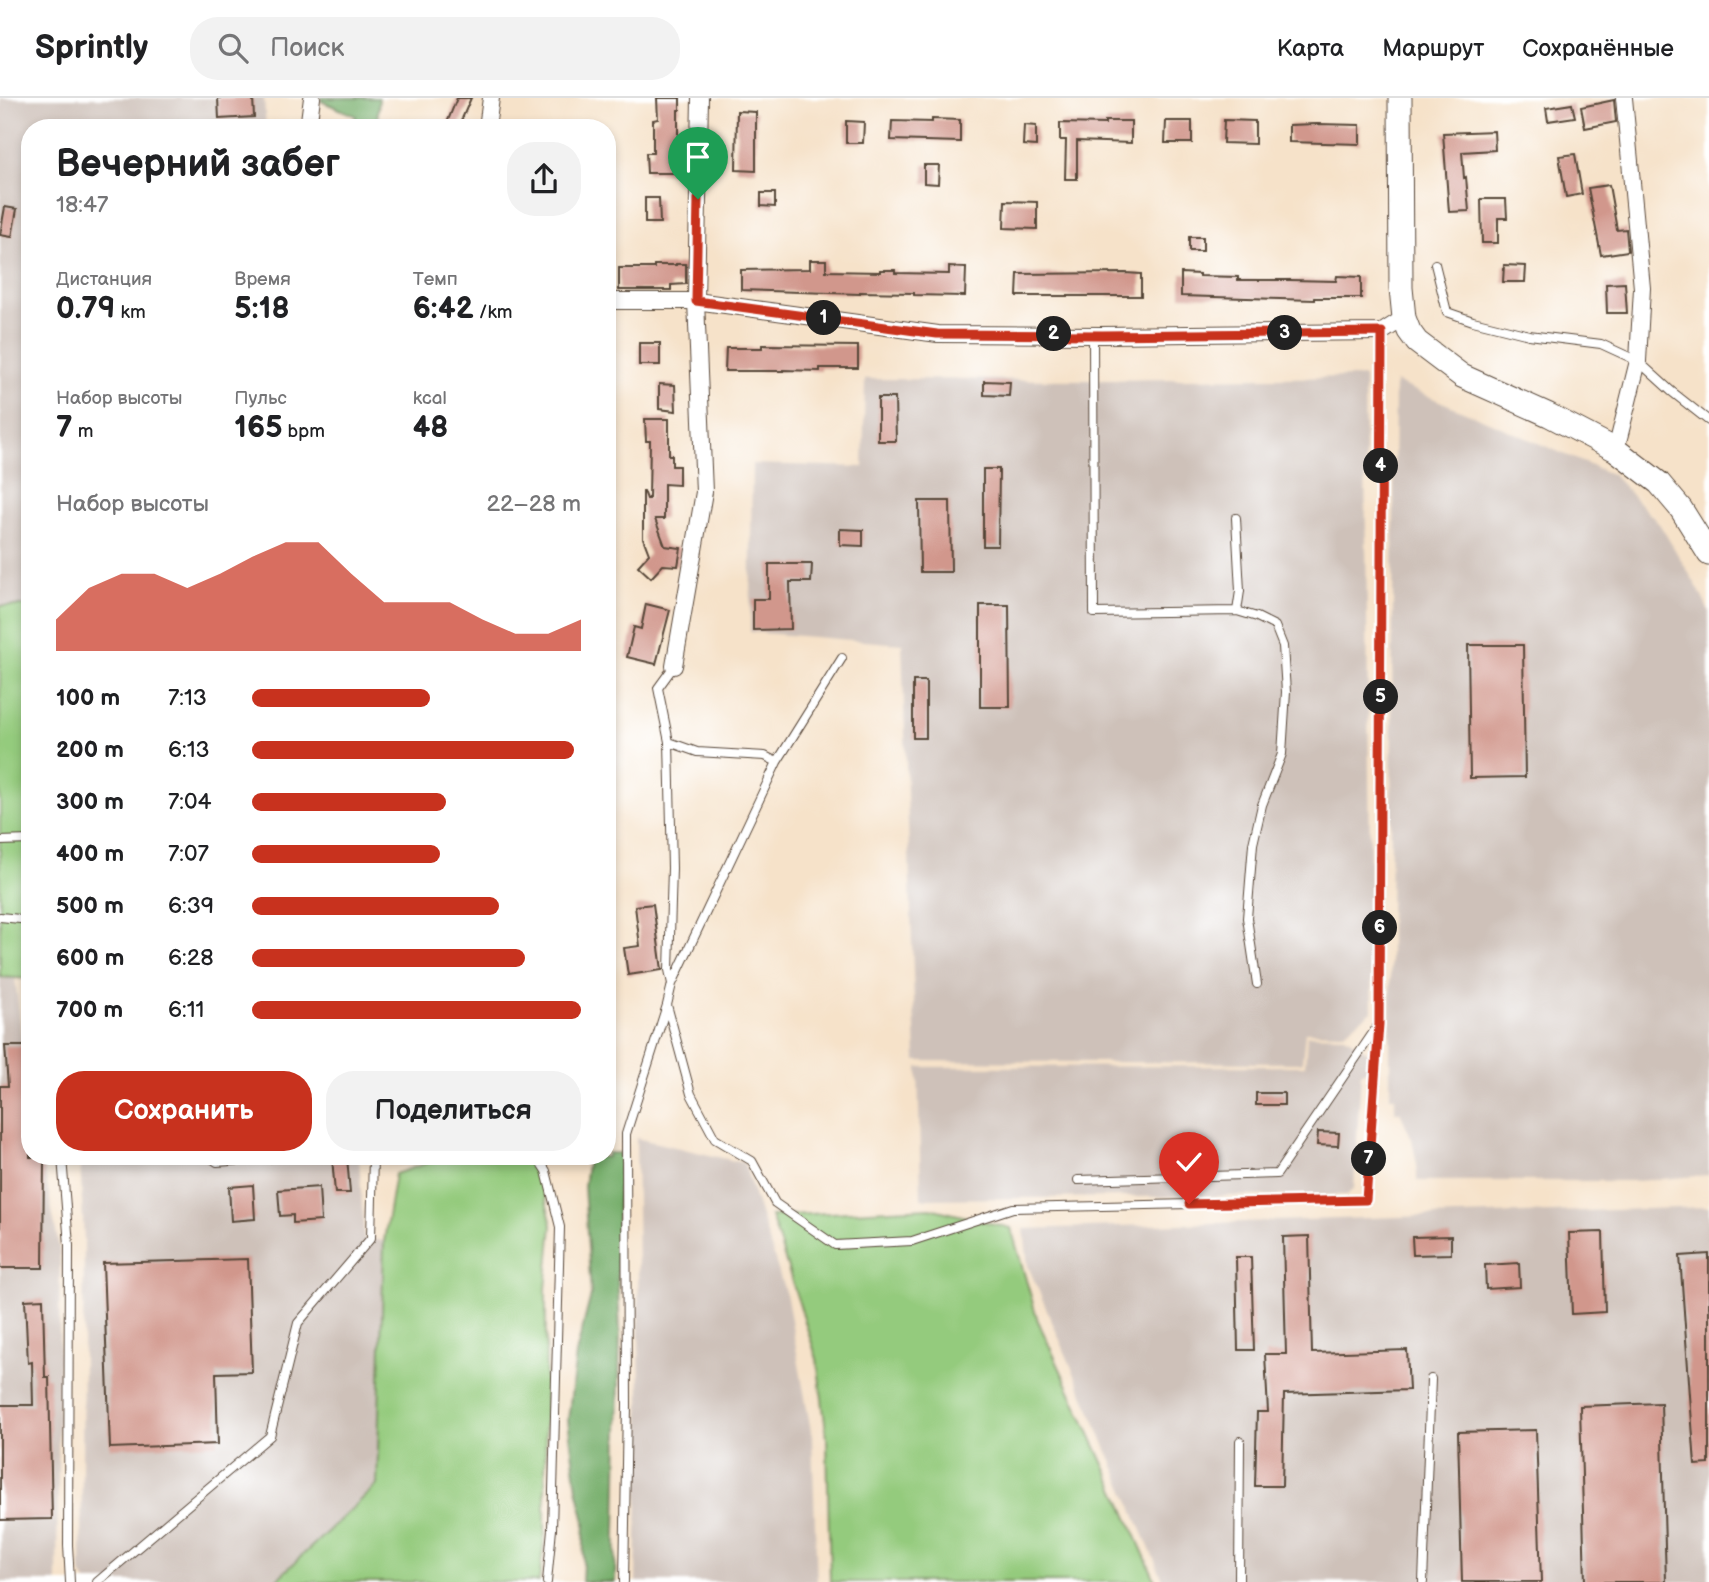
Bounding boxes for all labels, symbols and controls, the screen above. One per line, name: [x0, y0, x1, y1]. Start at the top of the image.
search box: [190, 17, 680, 80]
text: Sprintly: [35, 28, 148, 68]
icon: search: [214, 29, 252, 67]
text: Поиск: [270, 33, 344, 64]
text: Карта: [1277, 34, 1344, 63]
text: Маршрут: [1382, 34, 1484, 63]
text: Сохранённые: [1522, 34, 1674, 63]
pin: [668, 127, 728, 199]
icon: arrive: [679, 138, 717, 176]
text: Вечерний забег: [56, 142, 340, 187]
button: share: [507, 142, 581, 216]
text: 18:47: [56, 191, 108, 219]
text: Дистанция: [56, 268, 152, 291]
text: Время: [234, 268, 291, 291]
text: Темп: [413, 268, 458, 291]
text: 0.79: [56, 291, 115, 327]
text: 5:18: [234, 291, 290, 327]
text: 6:42: [413, 291, 474, 327]
pin: 1: [806, 300, 842, 336]
text: km: [115, 301, 146, 324]
text: /km: [474, 301, 512, 324]
text: 1: [820, 306, 828, 329]
pin: 2: [1036, 316, 1072, 352]
pin: 3: [1268, 316, 1302, 350]
text: 3: [1279, 321, 1290, 344]
text: 2: [1048, 322, 1059, 345]
text: Набор высоты: [56, 387, 182, 410]
text: Пульс: [234, 387, 287, 410]
text: kcal: [413, 387, 447, 410]
text: 7: [56, 410, 73, 446]
text: 165: [234, 410, 282, 446]
text: 48: [413, 410, 448, 446]
text: m: [73, 420, 93, 443]
text: bpm: [282, 420, 325, 443]
pin: 4: [1364, 448, 1398, 484]
text: 4: [1375, 454, 1386, 477]
text: Набор высоты: [56, 490, 209, 518]
text: 22–28 m: [486, 490, 581, 518]
pin: 5: [1364, 680, 1398, 714]
text: 100 m: [56, 684, 120, 712]
text: 7:13: [168, 684, 207, 712]
text: 5: [1375, 685, 1386, 708]
text: 200 m: [56, 736, 124, 764]
text: 6:13: [168, 736, 210, 764]
text: 300 m: [56, 788, 124, 816]
text: 7:04: [168, 788, 212, 816]
text: 400 m: [56, 840, 124, 868]
text: 7:07: [168, 840, 209, 868]
text: 500 m: [56, 892, 124, 920]
text: 6:39: [168, 892, 214, 920]
pin: 6: [1362, 910, 1398, 946]
text: 6: [1374, 916, 1385, 939]
text: 600 m: [56, 944, 124, 972]
text: 6:28: [168, 944, 214, 972]
text: 700 m: [56, 996, 123, 1024]
text: 6:11: [168, 996, 205, 1024]
button: Сохранить: [56, 1071, 312, 1151]
button: Поделиться: [326, 1071, 581, 1151]
pin: [1159, 1132, 1219, 1204]
pin: 7: [1352, 1142, 1386, 1176]
icon: check: [1170, 1143, 1208, 1181]
text: 7: [1363, 1147, 1374, 1170]

